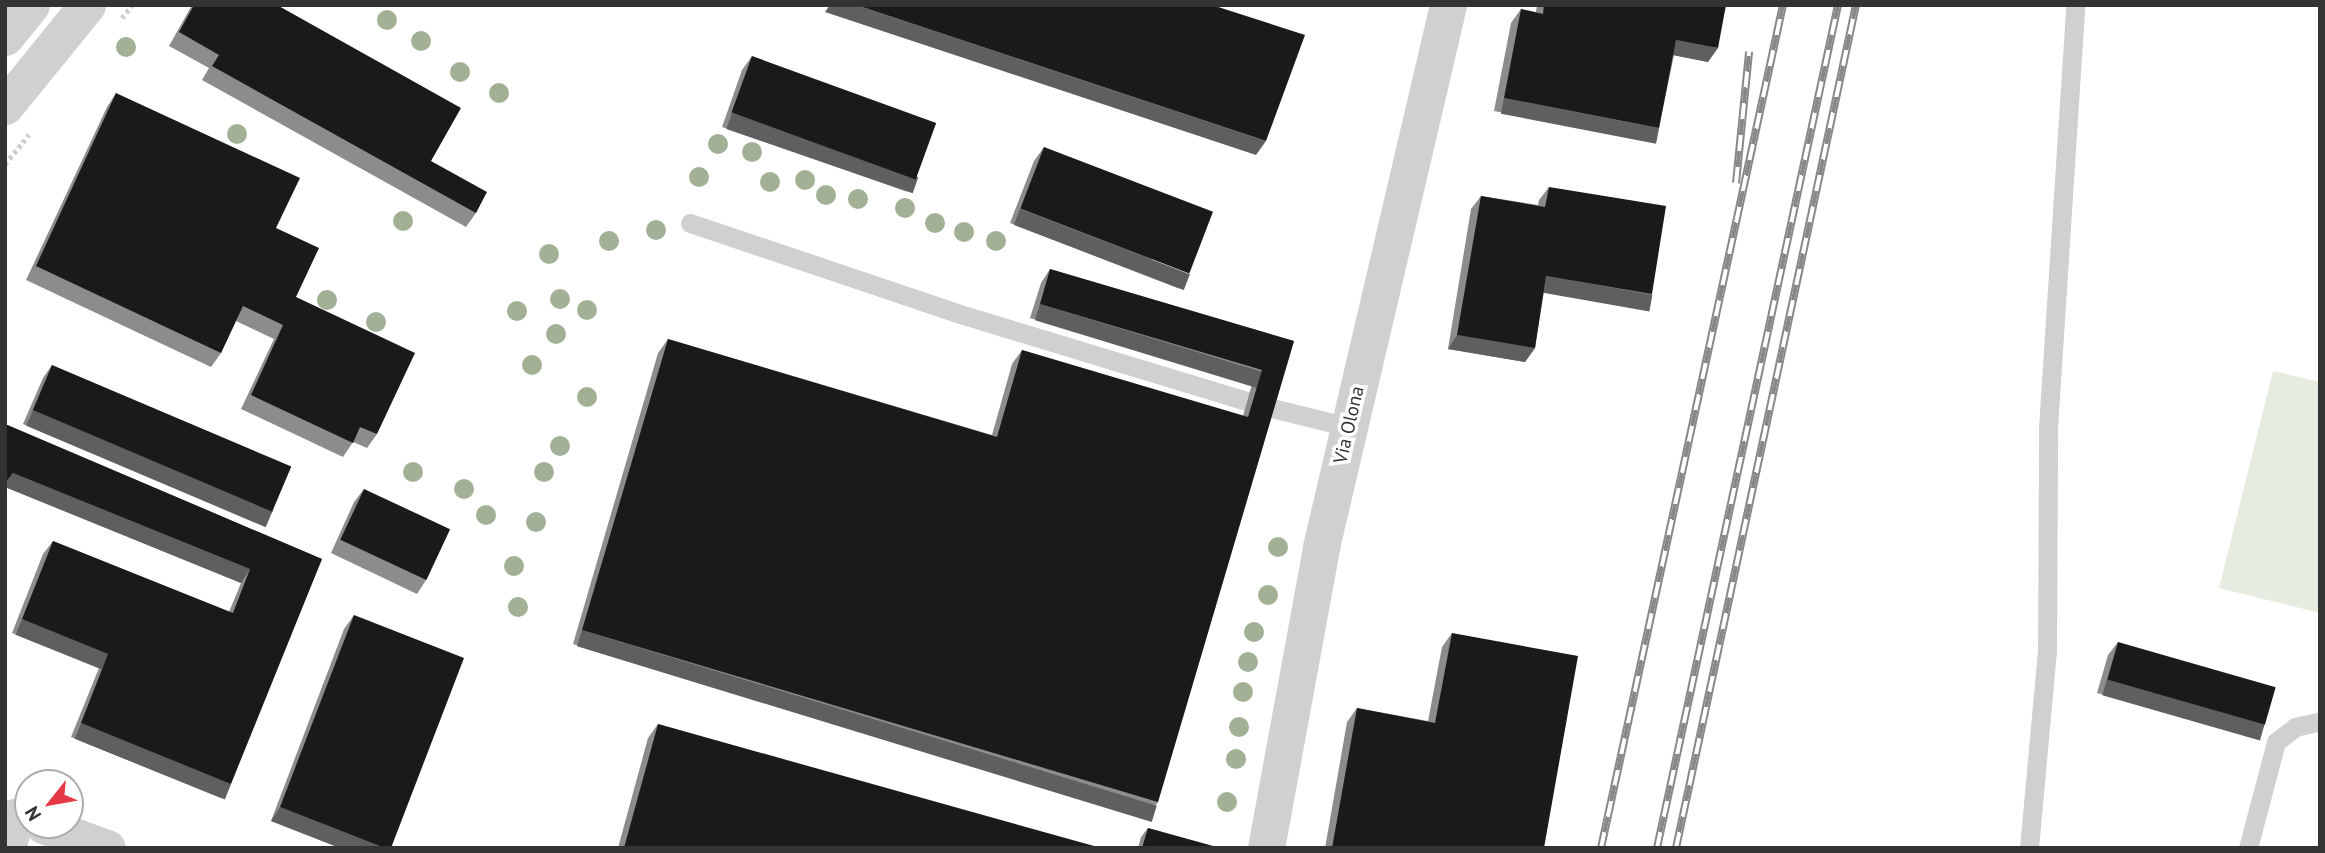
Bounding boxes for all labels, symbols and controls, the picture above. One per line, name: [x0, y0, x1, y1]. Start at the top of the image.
street label: Via Olona: [1329, 384, 1369, 466]
north arrow: [14, 769, 84, 839]
text: N: [19, 802, 46, 825]

